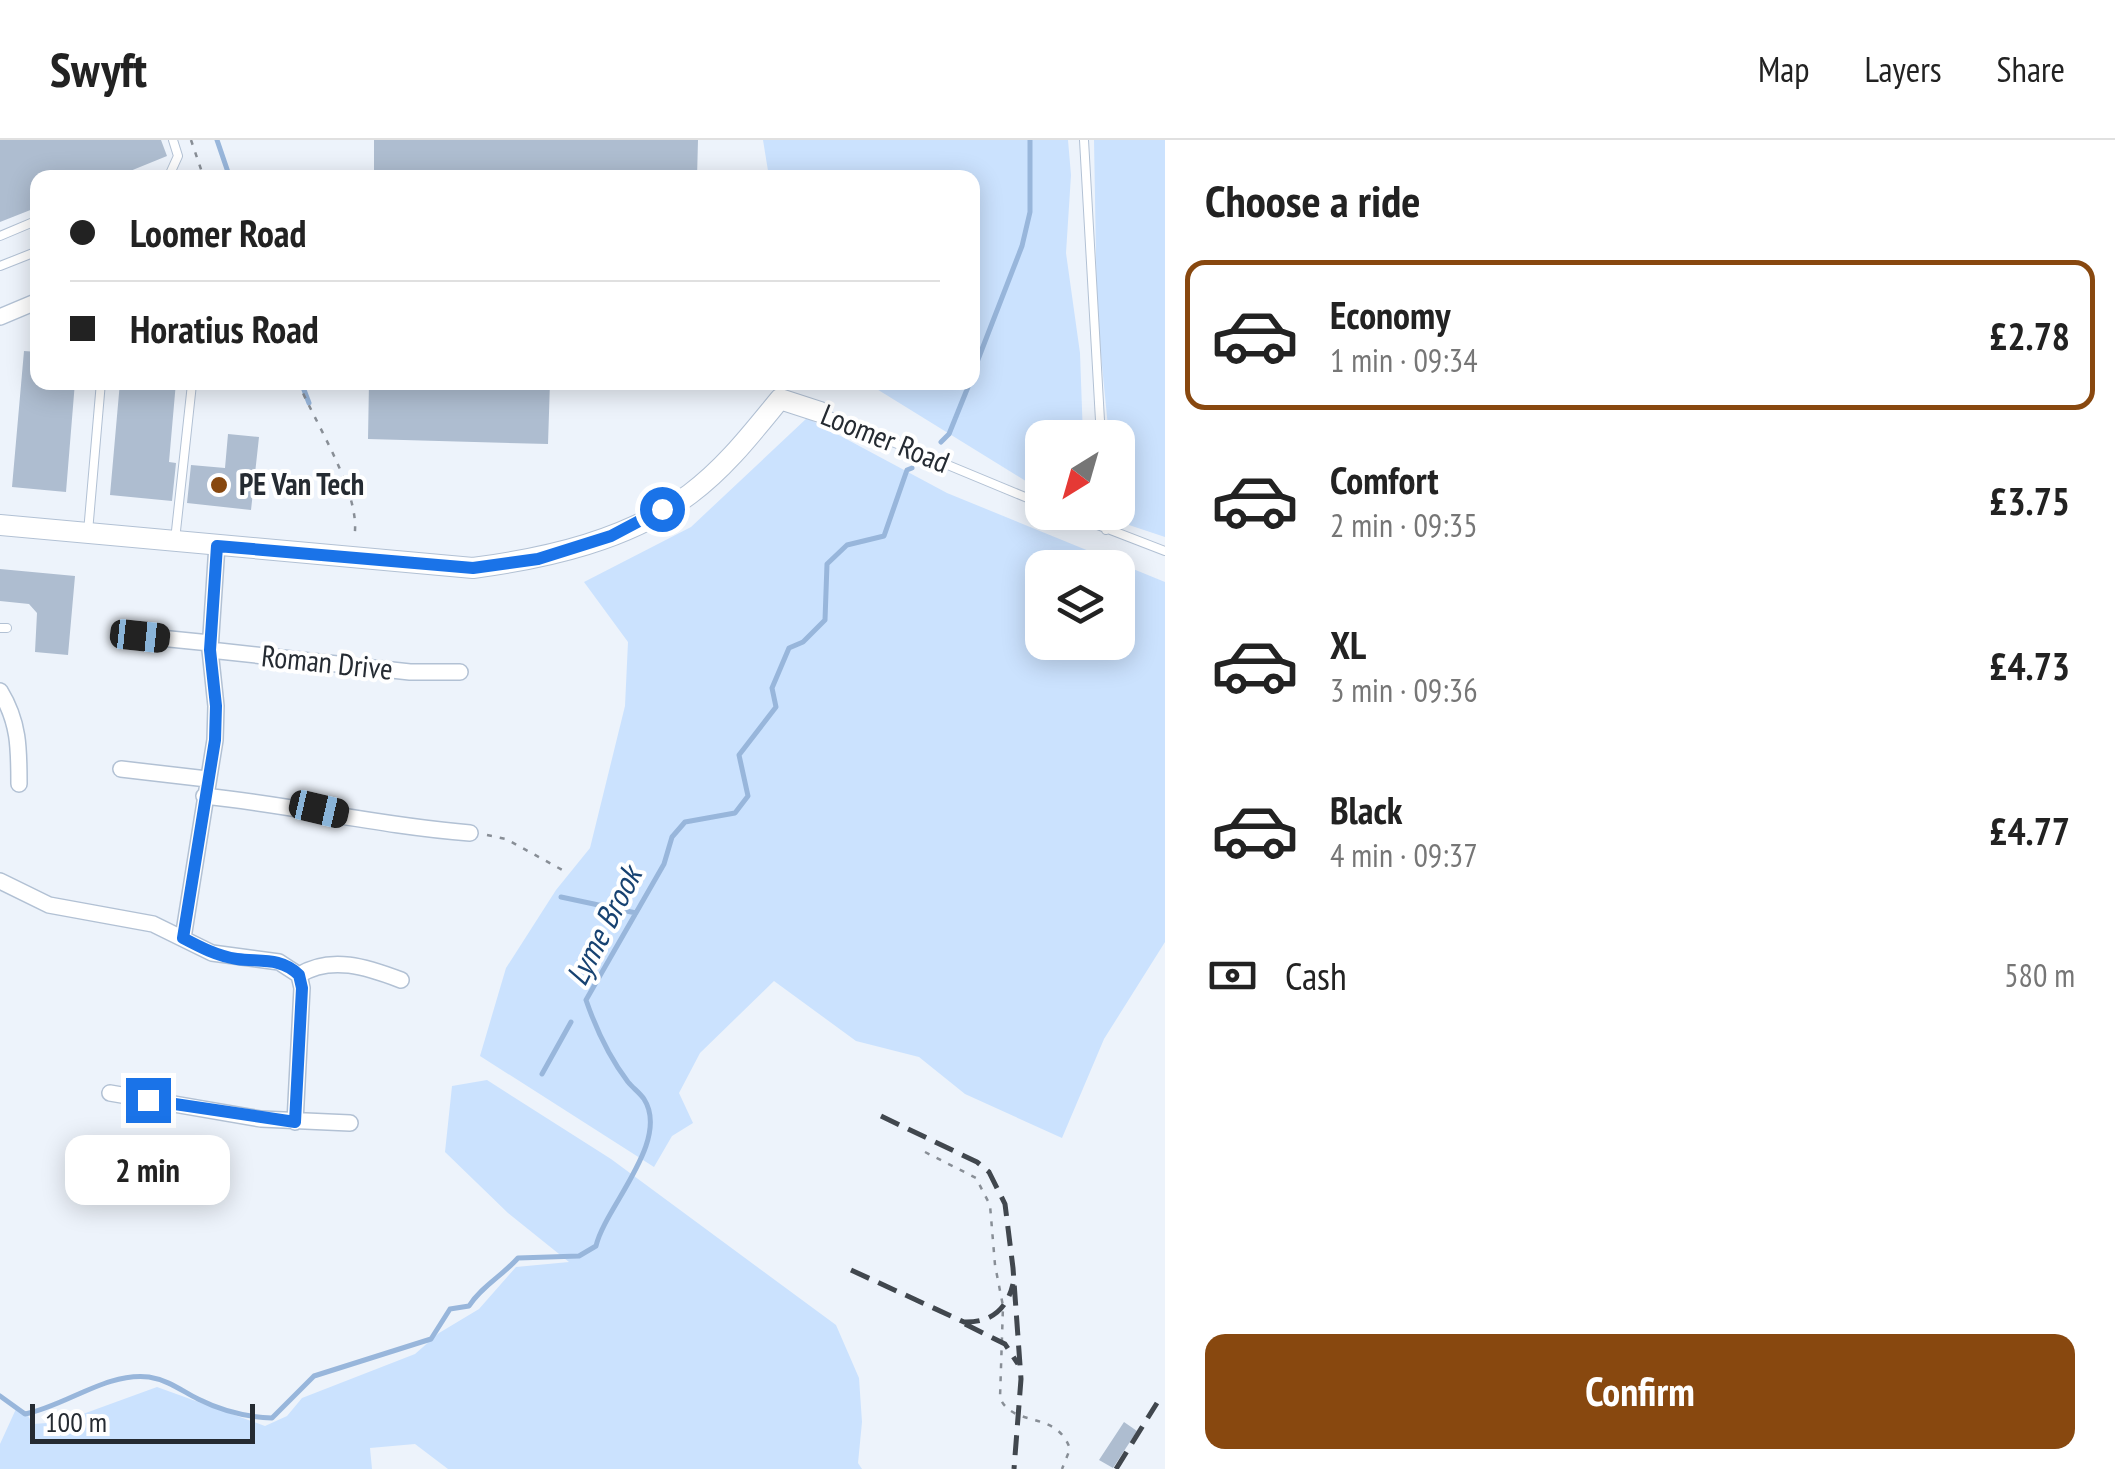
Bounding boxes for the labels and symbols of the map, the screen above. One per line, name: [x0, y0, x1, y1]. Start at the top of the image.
street label: Loomer Road: [816, 394, 955, 481]
north arrow: [1025, 420, 1135, 530]
place label: PE Van Tech: [239, 464, 364, 503]
marker: PE Van Tech: [208, 474, 230, 496]
route start: [640, 487, 685, 532]
car: [109, 618, 171, 654]
street label: Roman Drive: [260, 635, 395, 688]
car: [286, 788, 352, 830]
water label: Lyme Brook: [555, 856, 652, 992]
route end: [126, 1078, 171, 1123]
callout: 2 min: [66, 1135, 230, 1205]
scale bar: [30, 1399, 255, 1444]

